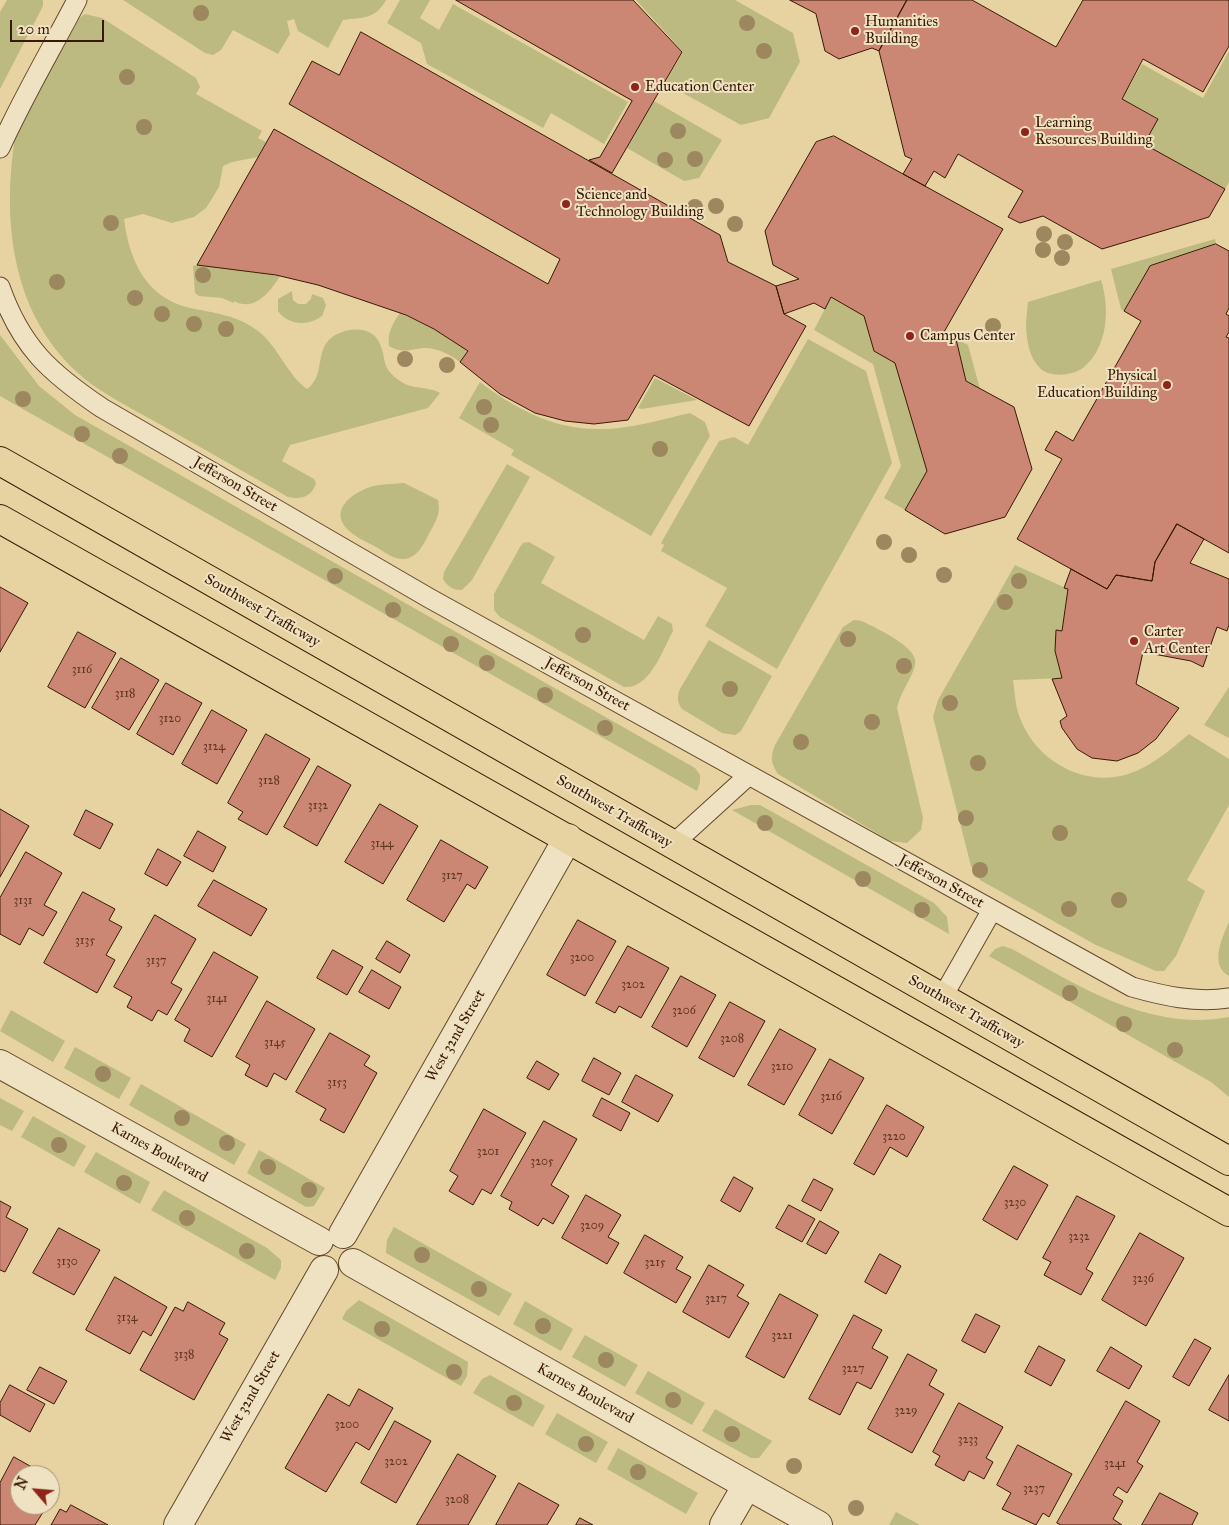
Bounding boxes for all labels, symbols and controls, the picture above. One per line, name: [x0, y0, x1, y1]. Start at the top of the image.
scale bar: [12, 10, 106, 42]
place label: Humanities Building: [865, 13, 938, 48]
text: 20 m: [18, 20, 50, 38]
marker: Humanities Building: [849, 25, 861, 37]
place label: Education Center: [645, 78, 754, 96]
marker: Education Center: [629, 81, 641, 93]
place label: Learning Resources Building: [1035, 114, 1152, 149]
marker: Learning Resources Building: [1019, 126, 1031, 138]
place label: Science and Technology Building: [576, 186, 703, 221]
marker: Science and Technology Building: [560, 198, 572, 210]
place label: Campus Center: [920, 327, 1015, 345]
marker: Campus Center: [904, 330, 916, 342]
place label: Physical Education Building: [1037, 367, 1157, 402]
marker: Physical Education Building: [1161, 379, 1173, 391]
street label: Jefferson Street: [190, 454, 280, 516]
street label: Southwest Trafficway: [201, 571, 323, 651]
place label: Carter Art Center: [1144, 623, 1210, 658]
marker: Carter Art Center: [1128, 635, 1140, 647]
street label: Jefferson Street: [541, 654, 633, 716]
house number: 3116: [72, 663, 92, 677]
house number: 3118: [115, 687, 135, 701]
house number: 3120: [159, 712, 181, 726]
house number: 3124: [203, 740, 225, 754]
street label: Southwest Trafficway: [553, 772, 675, 852]
house number: 3128: [258, 774, 280, 788]
house number: 3132: [308, 799, 328, 813]
house number: 3144: [371, 837, 393, 851]
street label: Jefferson Street: [895, 851, 987, 913]
house number: 3127: [441, 869, 463, 883]
house number: 3131: [13, 894, 33, 908]
house number: 3135: [75, 934, 95, 948]
house number: 3200: [570, 951, 594, 965]
house number: 3137: [146, 954, 166, 968]
street label: Southwest Trafficway: [905, 972, 1027, 1052]
house number: 3202: [621, 978, 645, 992]
street label: West 32nd Street: [422, 987, 490, 1085]
house number: 3141: [207, 992, 227, 1006]
house number: 3206: [672, 1004, 696, 1018]
house number: 3208: [720, 1032, 744, 1046]
house number: 3145: [264, 1036, 286, 1050]
house number: 3210: [771, 1060, 793, 1074]
house number: 3153: [327, 1076, 347, 1090]
house number: 3216: [820, 1090, 842, 1104]
street label: Karnes Boulevard: [107, 1119, 211, 1187]
house number: 3220: [882, 1130, 906, 1144]
house number: 3201: [477, 1145, 499, 1159]
house number: 3205: [530, 1155, 554, 1169]
house number: 3230: [1004, 1196, 1026, 1210]
house number: 3209: [580, 1219, 604, 1233]
house number: 3232: [1068, 1230, 1090, 1244]
house number: 3130: [56, 1255, 78, 1269]
house number: 3215: [645, 1256, 665, 1270]
house number: 3236: [1132, 1272, 1154, 1286]
house number: 3217: [705, 1292, 727, 1306]
house number: 3134: [116, 1311, 138, 1325]
house number: 3221: [771, 1329, 793, 1343]
house number: 3138: [174, 1348, 194, 1362]
street label: West 32nd Street: [217, 1348, 285, 1446]
street label: Karnes Boulevard: [533, 1360, 637, 1428]
house number: 3227: [842, 1362, 864, 1376]
house number: 3229: [894, 1404, 918, 1418]
house number: 3200: [335, 1418, 359, 1432]
house number: 3233: [958, 1433, 978, 1447]
house number: 3202: [384, 1455, 408, 1469]
house number: 3241: [1104, 1457, 1126, 1471]
north arrow: [10, 1465, 60, 1515]
text: N: [12, 1474, 32, 1493]
house number: 3237: [1023, 1482, 1045, 1496]
house number: 3208: [445, 1493, 469, 1507]

